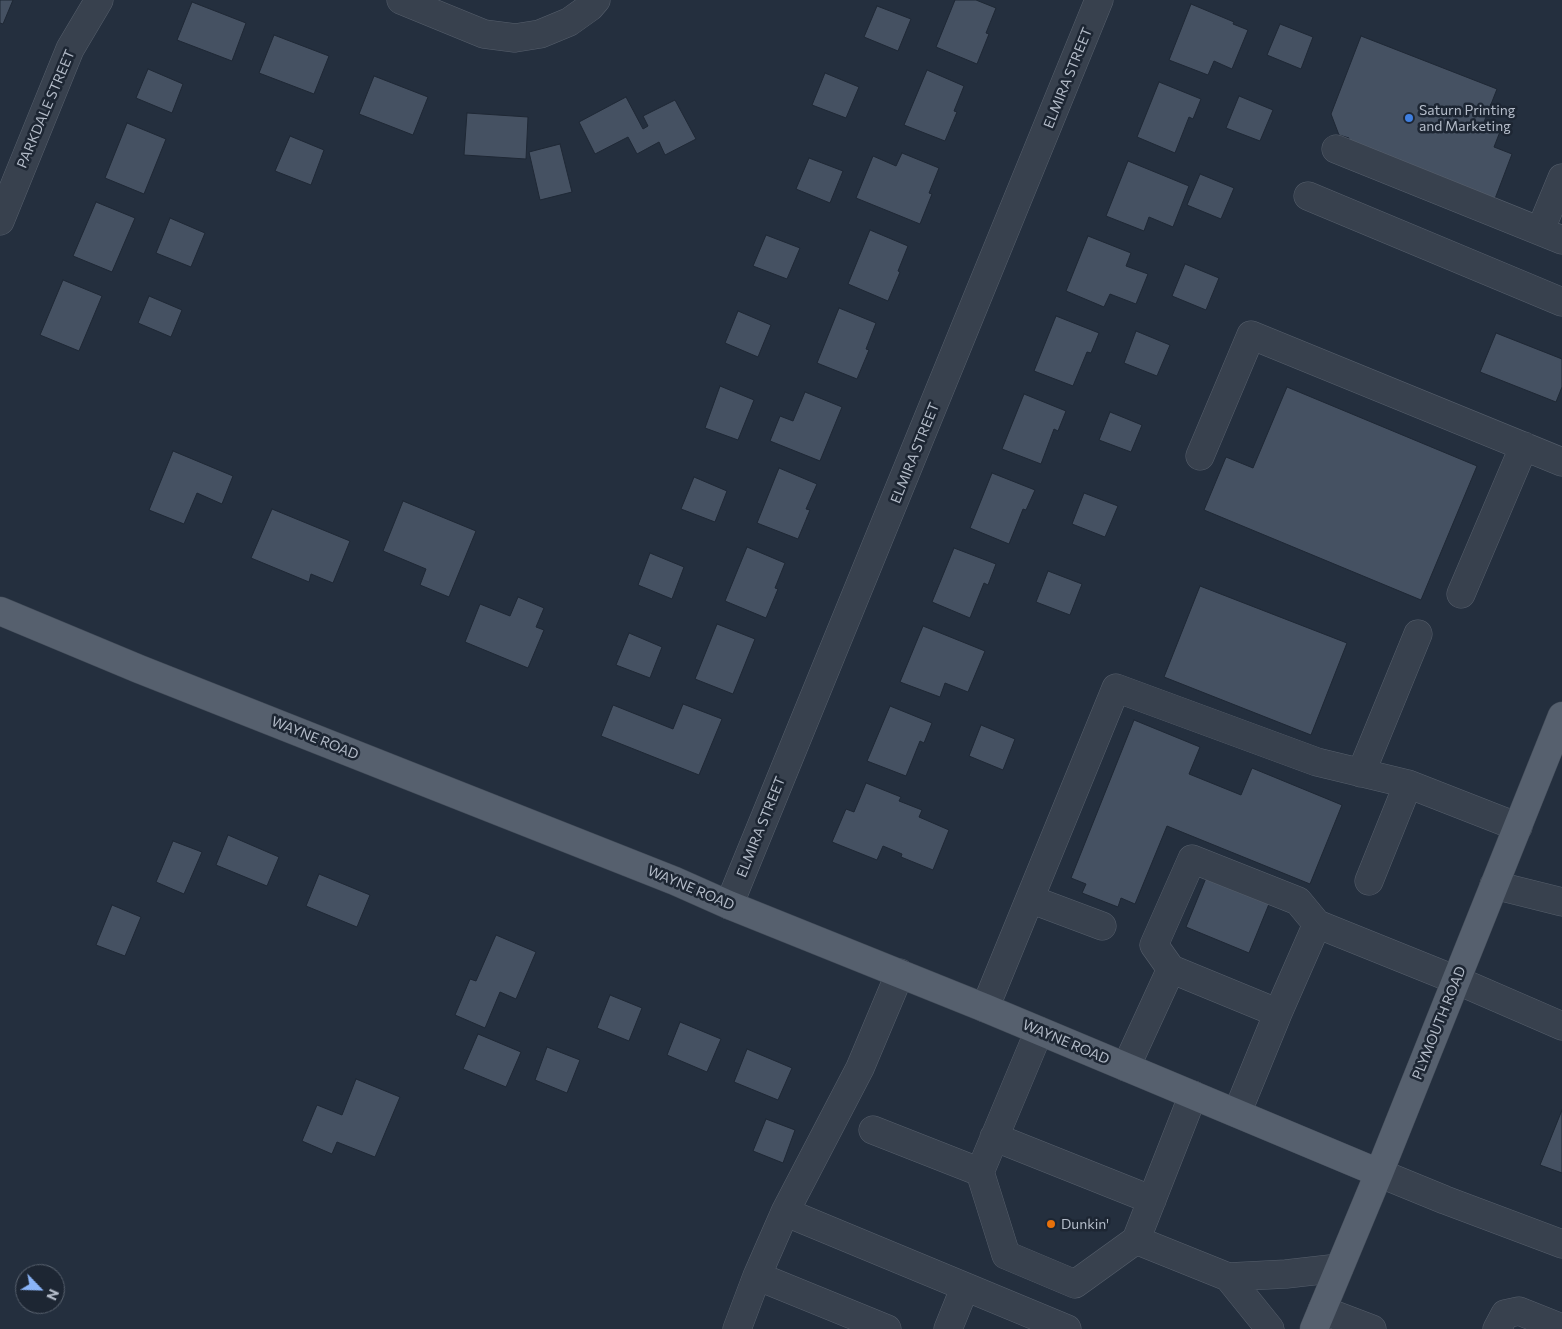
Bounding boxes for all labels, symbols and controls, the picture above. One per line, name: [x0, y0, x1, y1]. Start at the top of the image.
street label: ELMIRA STREET: [1040, 25, 1096, 131]
street label: PARKDALE STREET: [13, 47, 79, 171]
place label: Saturn Printing and Marketing: [1419, 102, 1515, 134]
marker: Saturn Printing and Marketing: [1403, 112, 1415, 124]
street label: ELMIRA STREET: [887, 400, 943, 506]
street label: WAYNE ROAD: [269, 713, 361, 763]
street label: ELMIRA STREET: [733, 774, 789, 880]
street label: WAYNE ROAD: [645, 862, 737, 914]
street label: PLYMOUTH ROAD: [1409, 964, 1469, 1082]
street label: WAYNE ROAD: [1020, 1016, 1112, 1068]
place label: Dunkin': [1061, 1216, 1109, 1232]
marker: Dunkin': [1045, 1218, 1057, 1230]
north arrow: [15, 1264, 65, 1314]
text: N: [43, 1287, 63, 1303]

